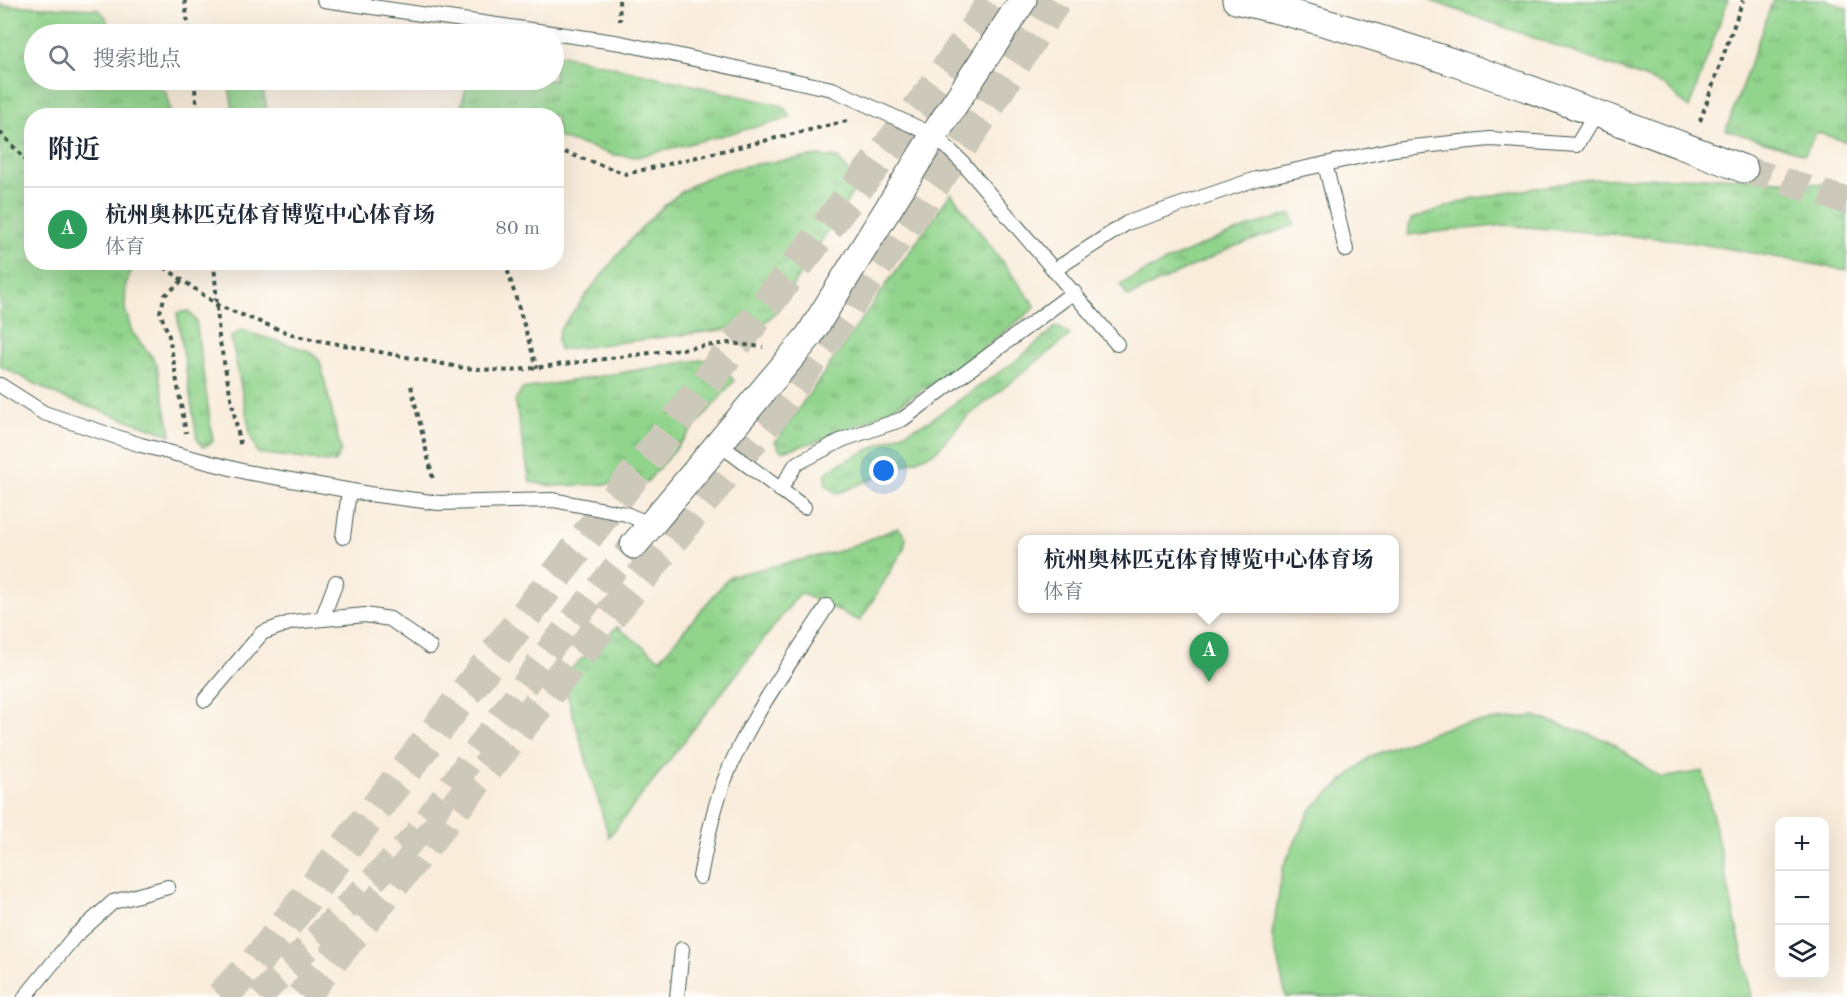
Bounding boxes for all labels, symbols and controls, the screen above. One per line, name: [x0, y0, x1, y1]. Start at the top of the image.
search box: [24, 24, 564, 90]
icon: search: [45, 41, 78, 74]
text: 搜索地点: [93, 49, 181, 71]
text: 附近: [48, 138, 100, 164]
text: 杭州奥林匹克体育博览中心体育场: [105, 205, 435, 227]
text: A: [60, 219, 75, 239]
text: 80 m: [495, 219, 540, 239]
text: 体育: [105, 238, 145, 258]
your location: [869, 456, 898, 485]
popup: [1018, 535, 1399, 613]
text: 杭州奥林匹克体育博览中心体育场: [1043, 550, 1374, 572]
text: 体育: [1043, 583, 1083, 603]
pin: A: [1190, 632, 1228, 682]
map controls: [1775, 817, 1829, 979]
button: +: [1775, 817, 1829, 871]
button: −: [1775, 871, 1829, 925]
button: layers: [1775, 925, 1829, 979]

